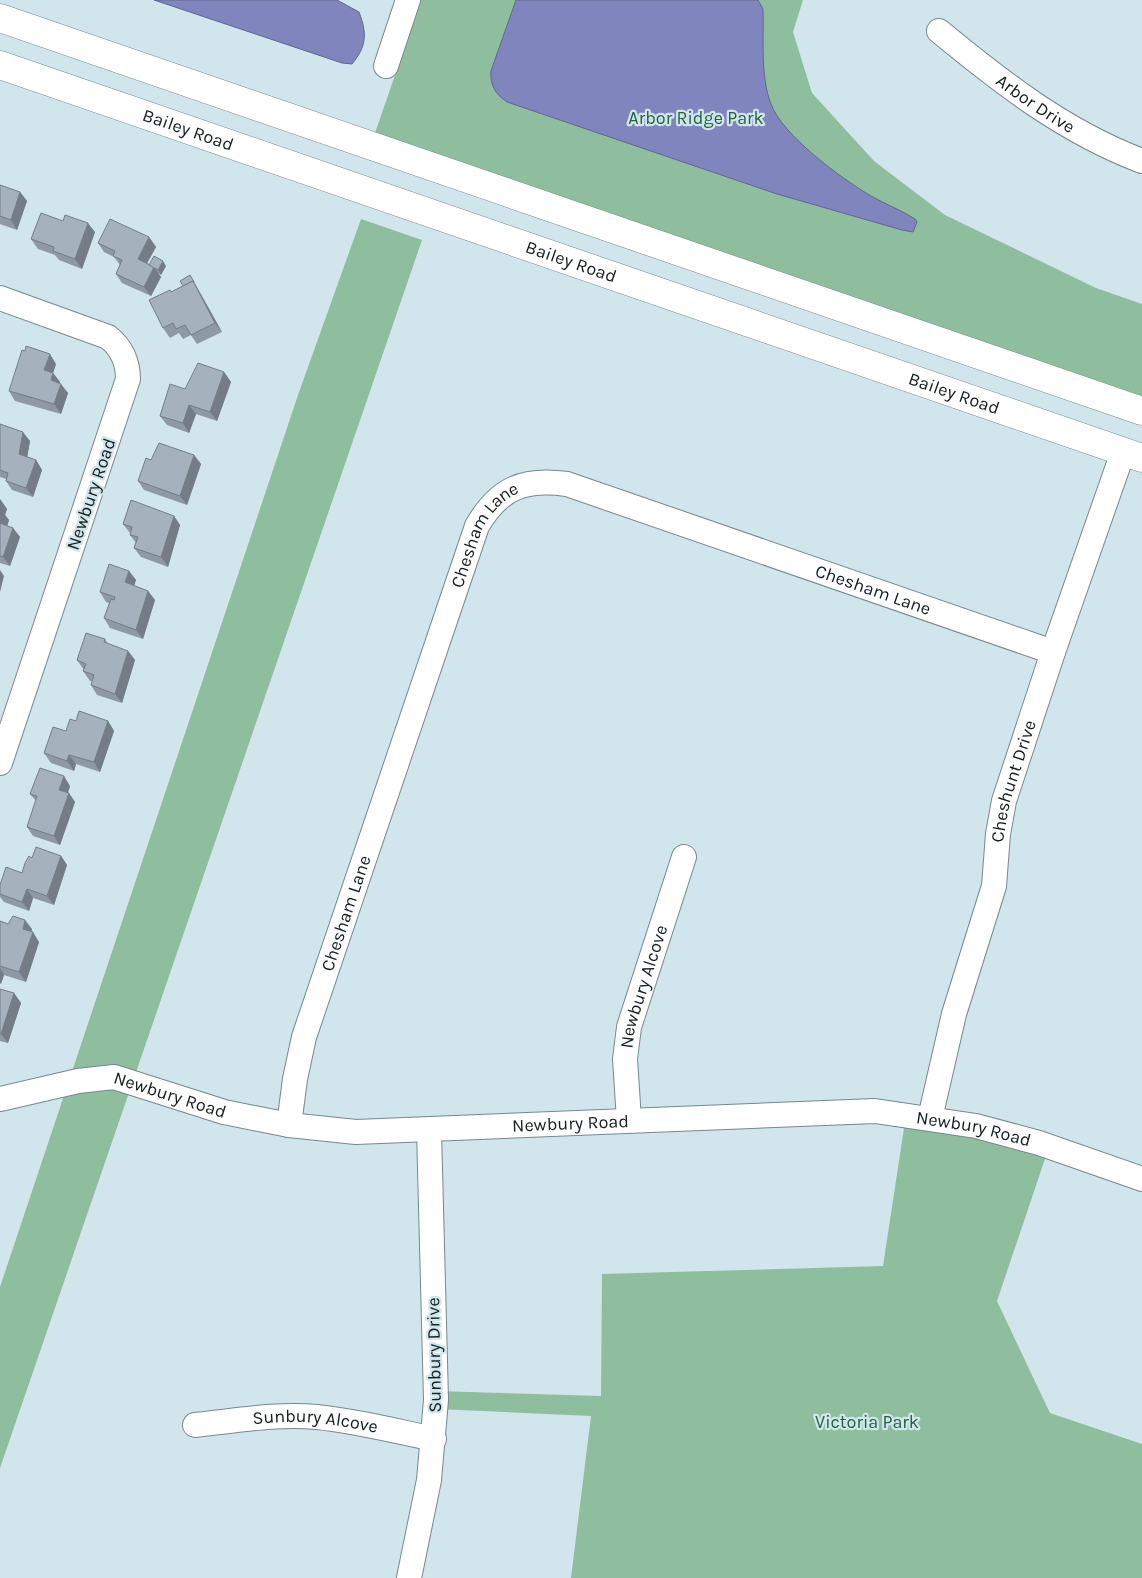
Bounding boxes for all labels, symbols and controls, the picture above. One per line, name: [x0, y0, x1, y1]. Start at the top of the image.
street label: Arbor Drive: [992, 69, 1079, 138]
street label: Bailey Road: [140, 104, 237, 156]
park label: Arbor Ridge Park: [628, 107, 764, 129]
street label: Bailey Road: [523, 236, 620, 287]
street label: Bailey Road: [906, 367, 1003, 419]
street label: Newbury Road: [62, 435, 120, 553]
street label: Chesham Lane: [446, 477, 522, 590]
street label: Chesham Lane: [812, 560, 934, 620]
street label: Cheshunt Drive: [986, 717, 1041, 843]
street label: Chesham Lane: [316, 852, 376, 974]
street label: Newbury Alcove: [615, 922, 672, 1050]
street label: Newbury Road: [111, 1067, 229, 1123]
street label: Newbury Road: [915, 1106, 1033, 1151]
street label: Newbury Road: [512, 1110, 629, 1137]
street label: Sunbury Drive: [422, 1297, 446, 1413]
street label: Sunbury Alcove: [251, 1405, 380, 1438]
park label: Victoria Park: [815, 1411, 919, 1433]

